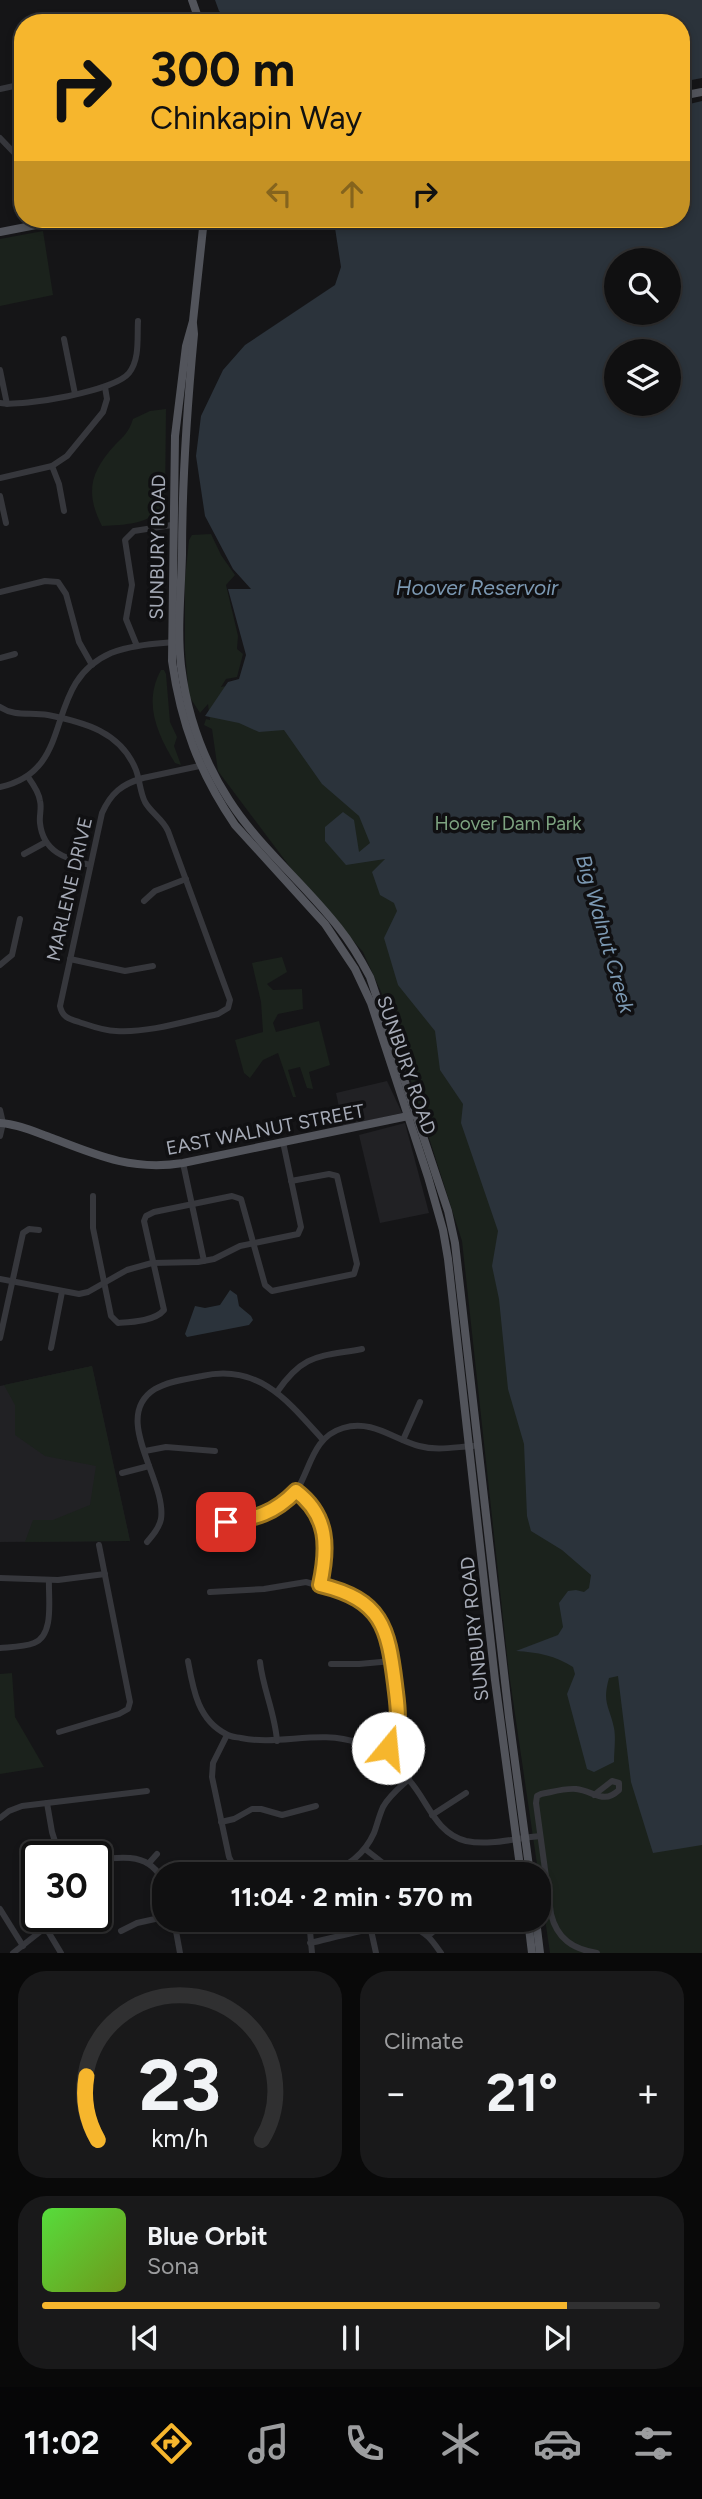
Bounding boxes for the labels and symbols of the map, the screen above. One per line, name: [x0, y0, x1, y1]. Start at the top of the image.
street label: SUNBURY ROAD: [145, 474, 170, 620]
water label: Hoover Reservoir: [396, 575, 559, 600]
park label: Hoover Dam Park: [435, 812, 582, 835]
street label: MARLENE DRIVE: [42, 815, 97, 963]
water label: Big Walnut Creek: [571, 852, 640, 1017]
street label: SUNBURY ROAD: [372, 993, 441, 1138]
street label: EAST WALNUT STREET: [164, 1099, 367, 1160]
pin: [196, 1492, 256, 1552]
street label: SUNBURY ROAD: [455, 1555, 494, 1702]
position arrow: [351, 1711, 425, 1785]
speed limit sign: 30: [21, 1841, 112, 1932]

